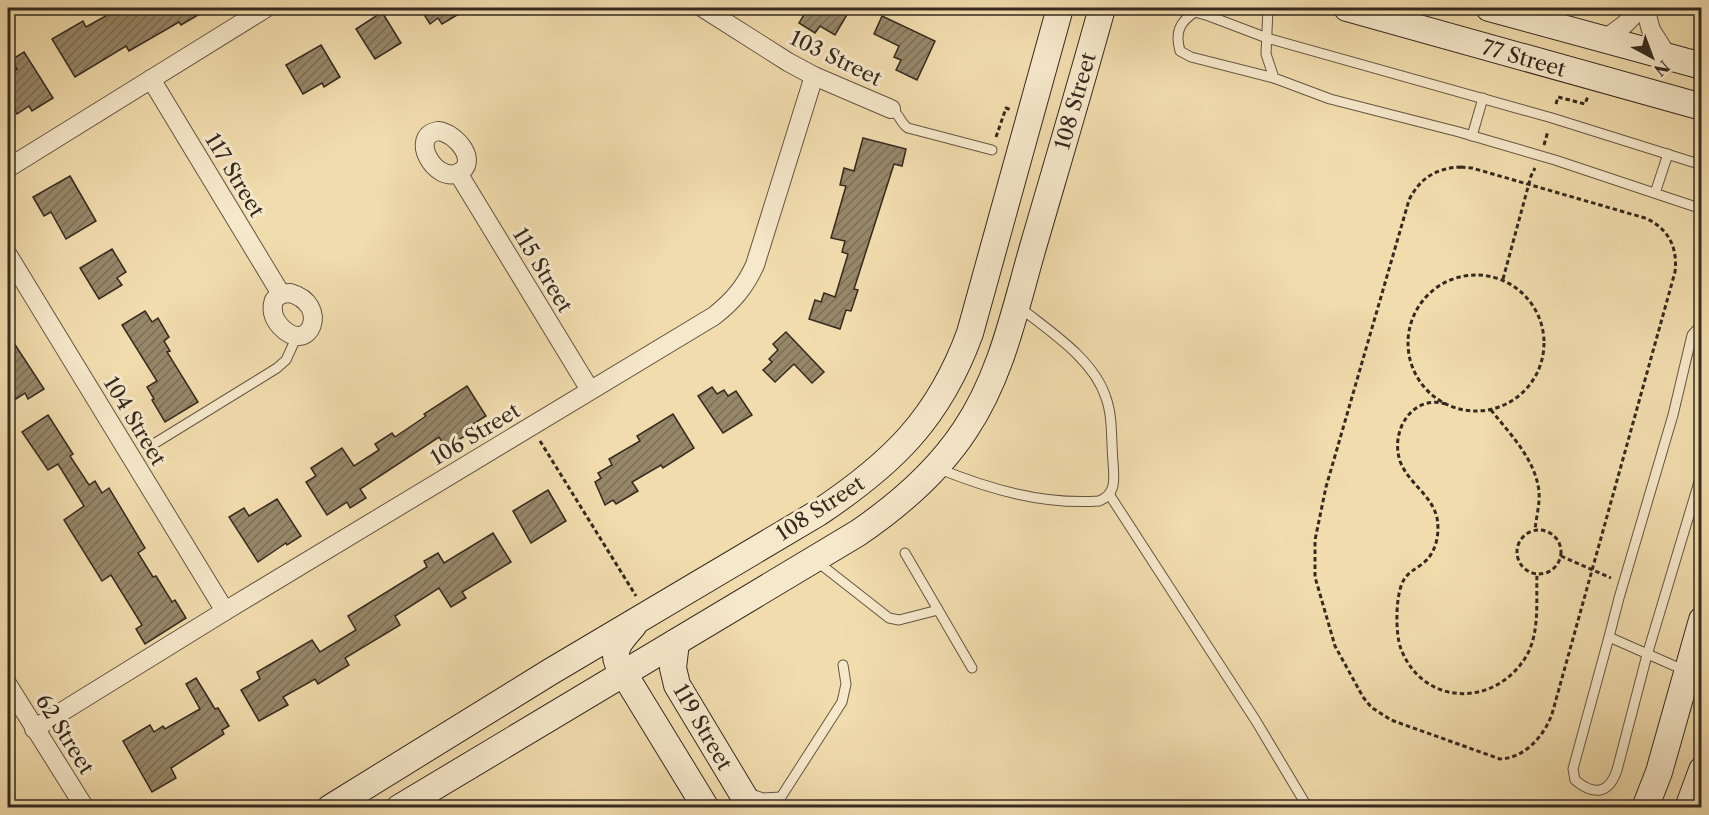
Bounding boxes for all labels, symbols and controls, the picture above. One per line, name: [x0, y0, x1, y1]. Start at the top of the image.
street label: 103 Street: [786, 25, 886, 91]
north arrow: [1622, 27, 1682, 87]
street label: 77 Street: [1479, 34, 1569, 82]
street label: 108 Street: [1049, 49, 1101, 152]
text: N: [1650, 56, 1674, 80]
street label: 117 Street: [200, 129, 270, 222]
street label: 115 Street: [508, 223, 578, 317]
street label: 104 Street: [99, 372, 172, 471]
street label: 106 Street: [426, 397, 525, 470]
street label: 108 Street: [771, 470, 869, 546]
street label: 119 Street: [668, 680, 738, 775]
street label: 62 Street: [31, 689, 100, 779]

